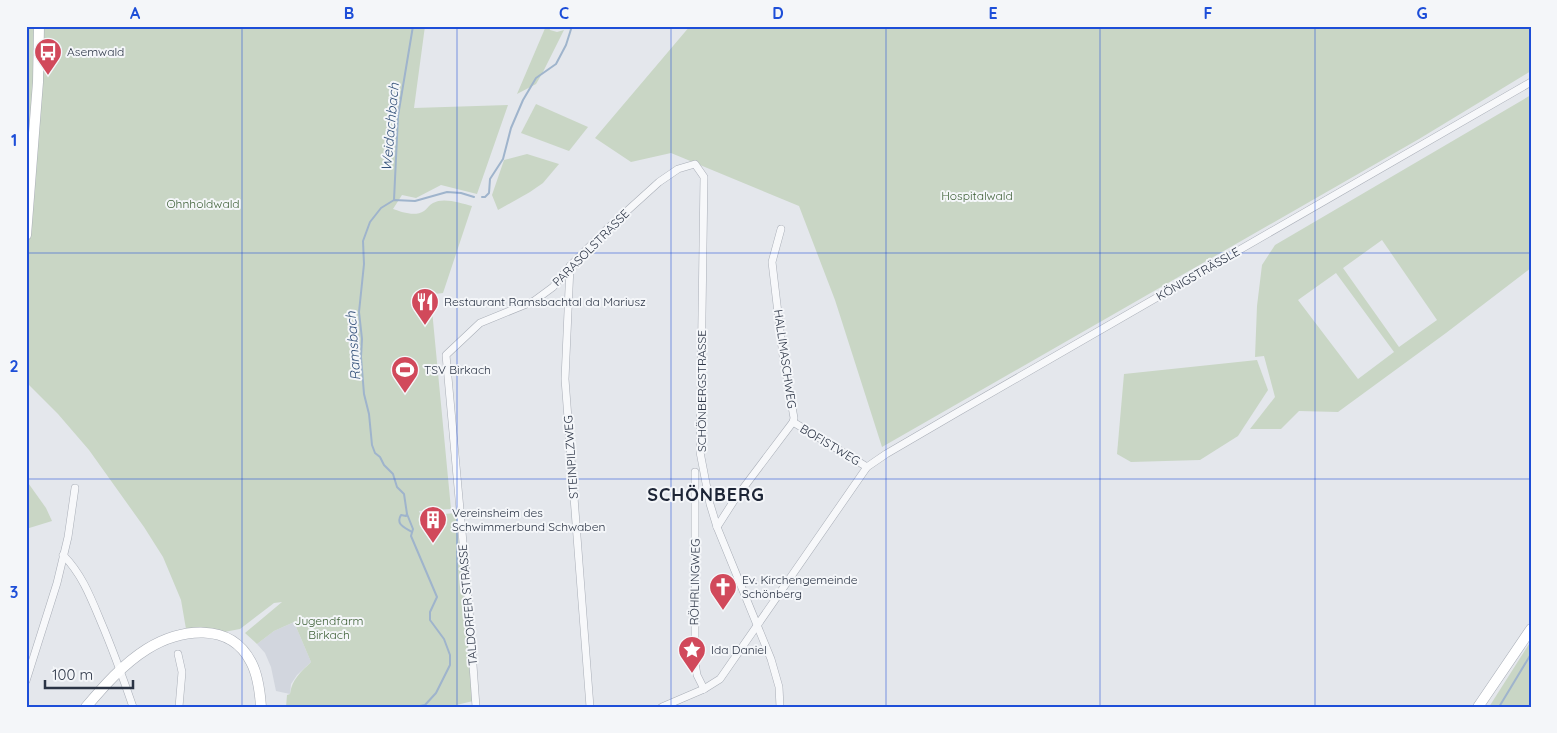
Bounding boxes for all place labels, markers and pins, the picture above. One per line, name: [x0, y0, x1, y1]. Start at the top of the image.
bus stop icon: Asemwald: [33, 37, 63, 76]
place label: Asemwald: [67, 44, 124, 59]
restaurant icon: Restaurant Ramsbachtal da Mariusz: [410, 287, 440, 326]
place label: Restaurant Ramsbachtal da Mariusz: [444, 294, 646, 309]
sports icon: TSV Birkach: [390, 355, 420, 394]
place label: TSV Birkach: [424, 362, 491, 377]
building icon: Vereinsheim des Schwimmerbund Schwaben: [418, 505, 448, 544]
place label: Vereinsheim des Schwimmerbund Schwaben: [452, 505, 605, 534]
church icon: Ev. Kirchengemeinde Schönberg: [708, 572, 738, 611]
place label: Ev. Kirchengemeinde Schönberg: [742, 572, 858, 601]
place icon: Ida Daniel: [677, 635, 707, 674]
place label: Ida Daniel: [711, 642, 767, 657]

